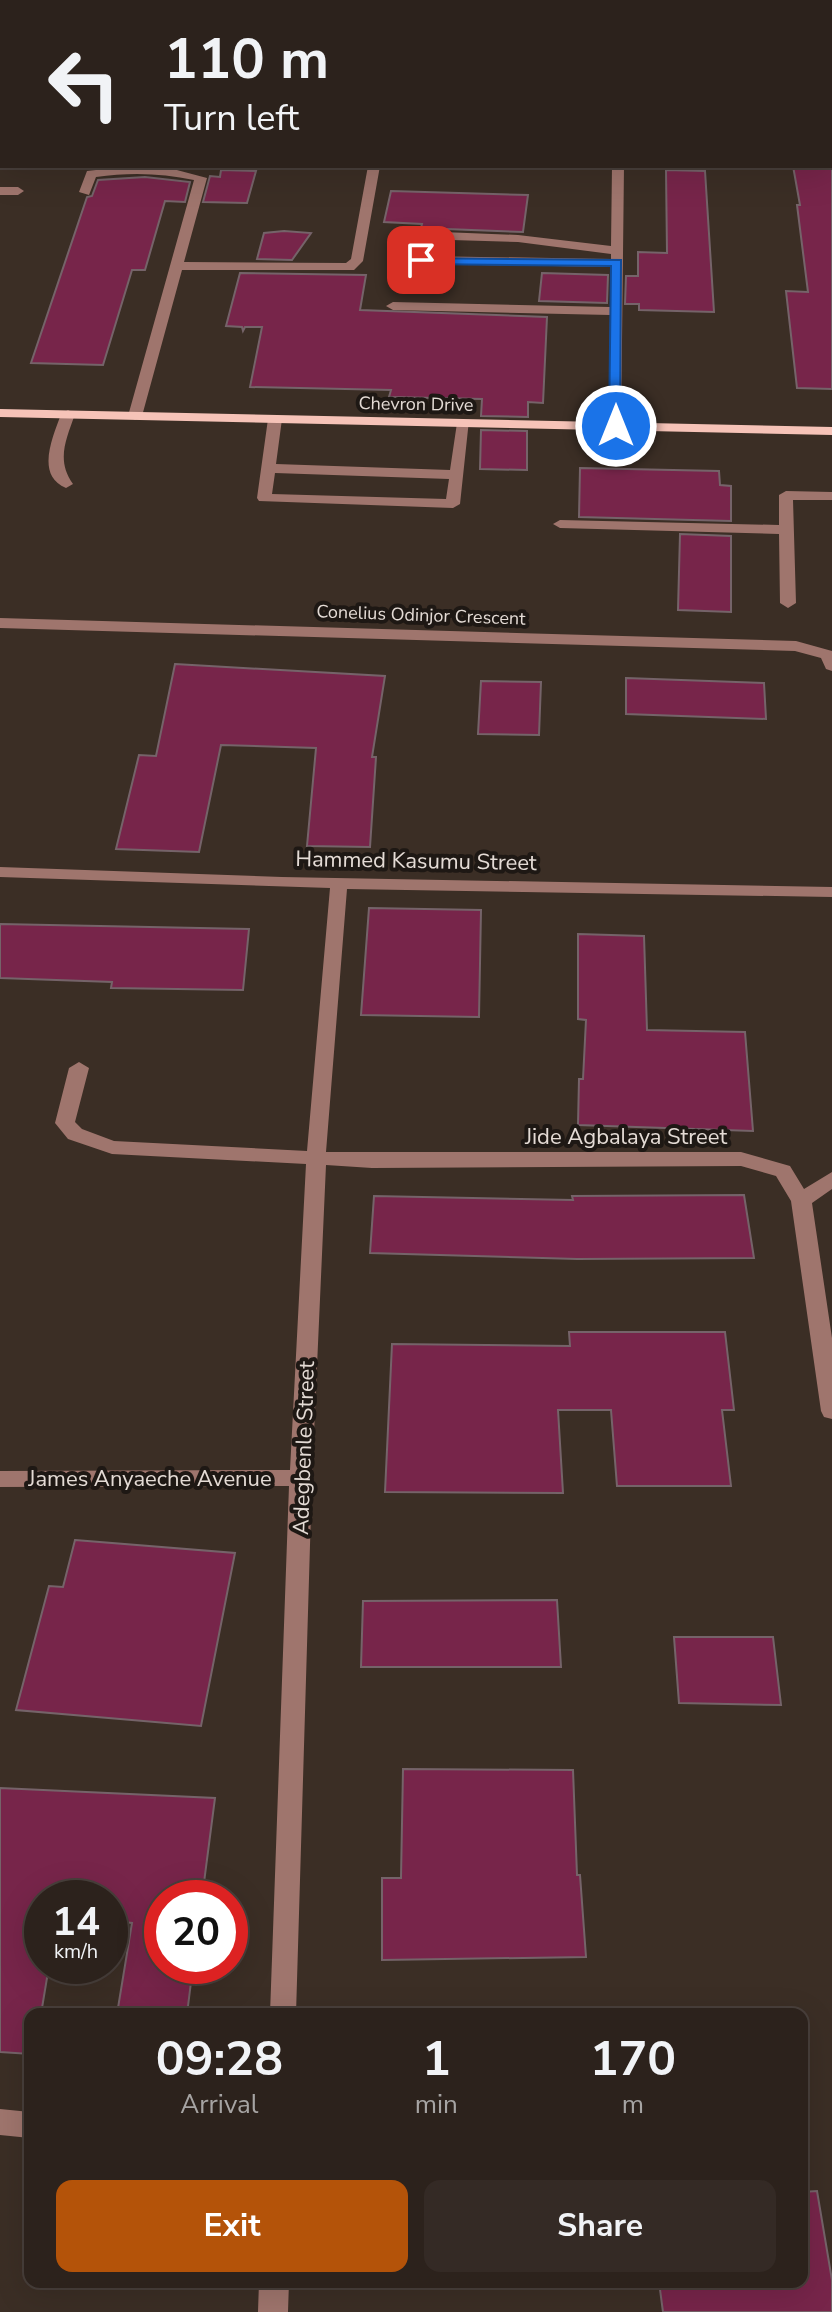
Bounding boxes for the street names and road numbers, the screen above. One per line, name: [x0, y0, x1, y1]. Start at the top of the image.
street label: Chevron Drive: [358, 391, 474, 417]
street label: Conelius Odinjor Crescent: [316, 599, 527, 631]
street label: Hammed Kasumu Street: [295, 844, 537, 878]
street label: Jide Agbalaya Street: [524, 1122, 727, 1152]
street label: Adegbenle Street: [286, 1360, 322, 1536]
street label: James Anyaeche Avenue: [27, 1464, 272, 1494]

